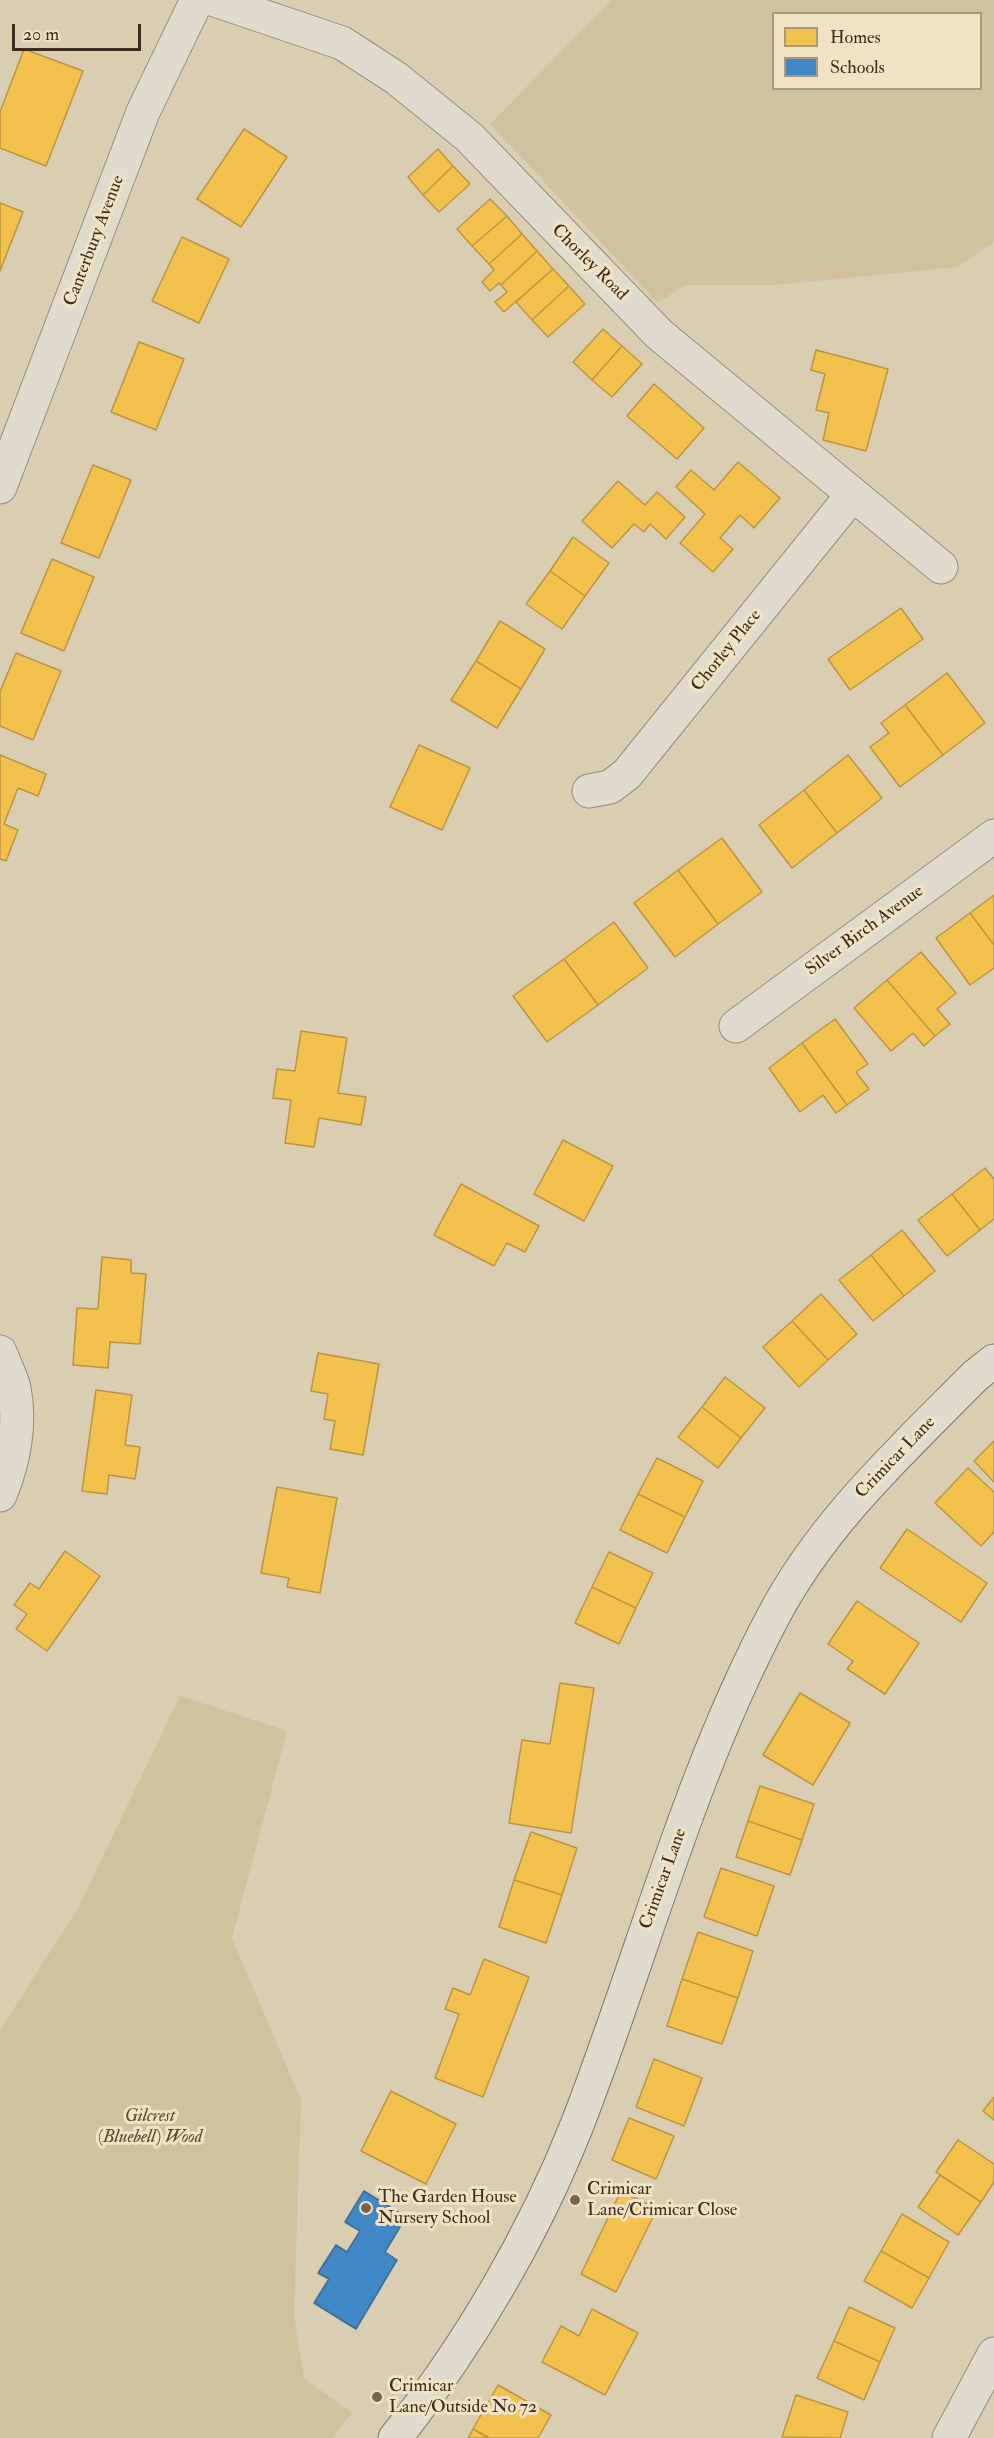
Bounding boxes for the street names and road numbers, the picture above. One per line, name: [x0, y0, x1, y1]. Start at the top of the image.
street label: Canterbury Avenue: [60, 173, 130, 309]
street label: Chorley Road: [546, 220, 632, 306]
street label: Chorley Place: [687, 606, 767, 696]
street label: Silver Birch Avenue: [802, 881, 928, 981]
street label: Crimicar Lane: [852, 1413, 940, 1503]
street label: Crimicar Lane: [636, 1826, 692, 1932]

